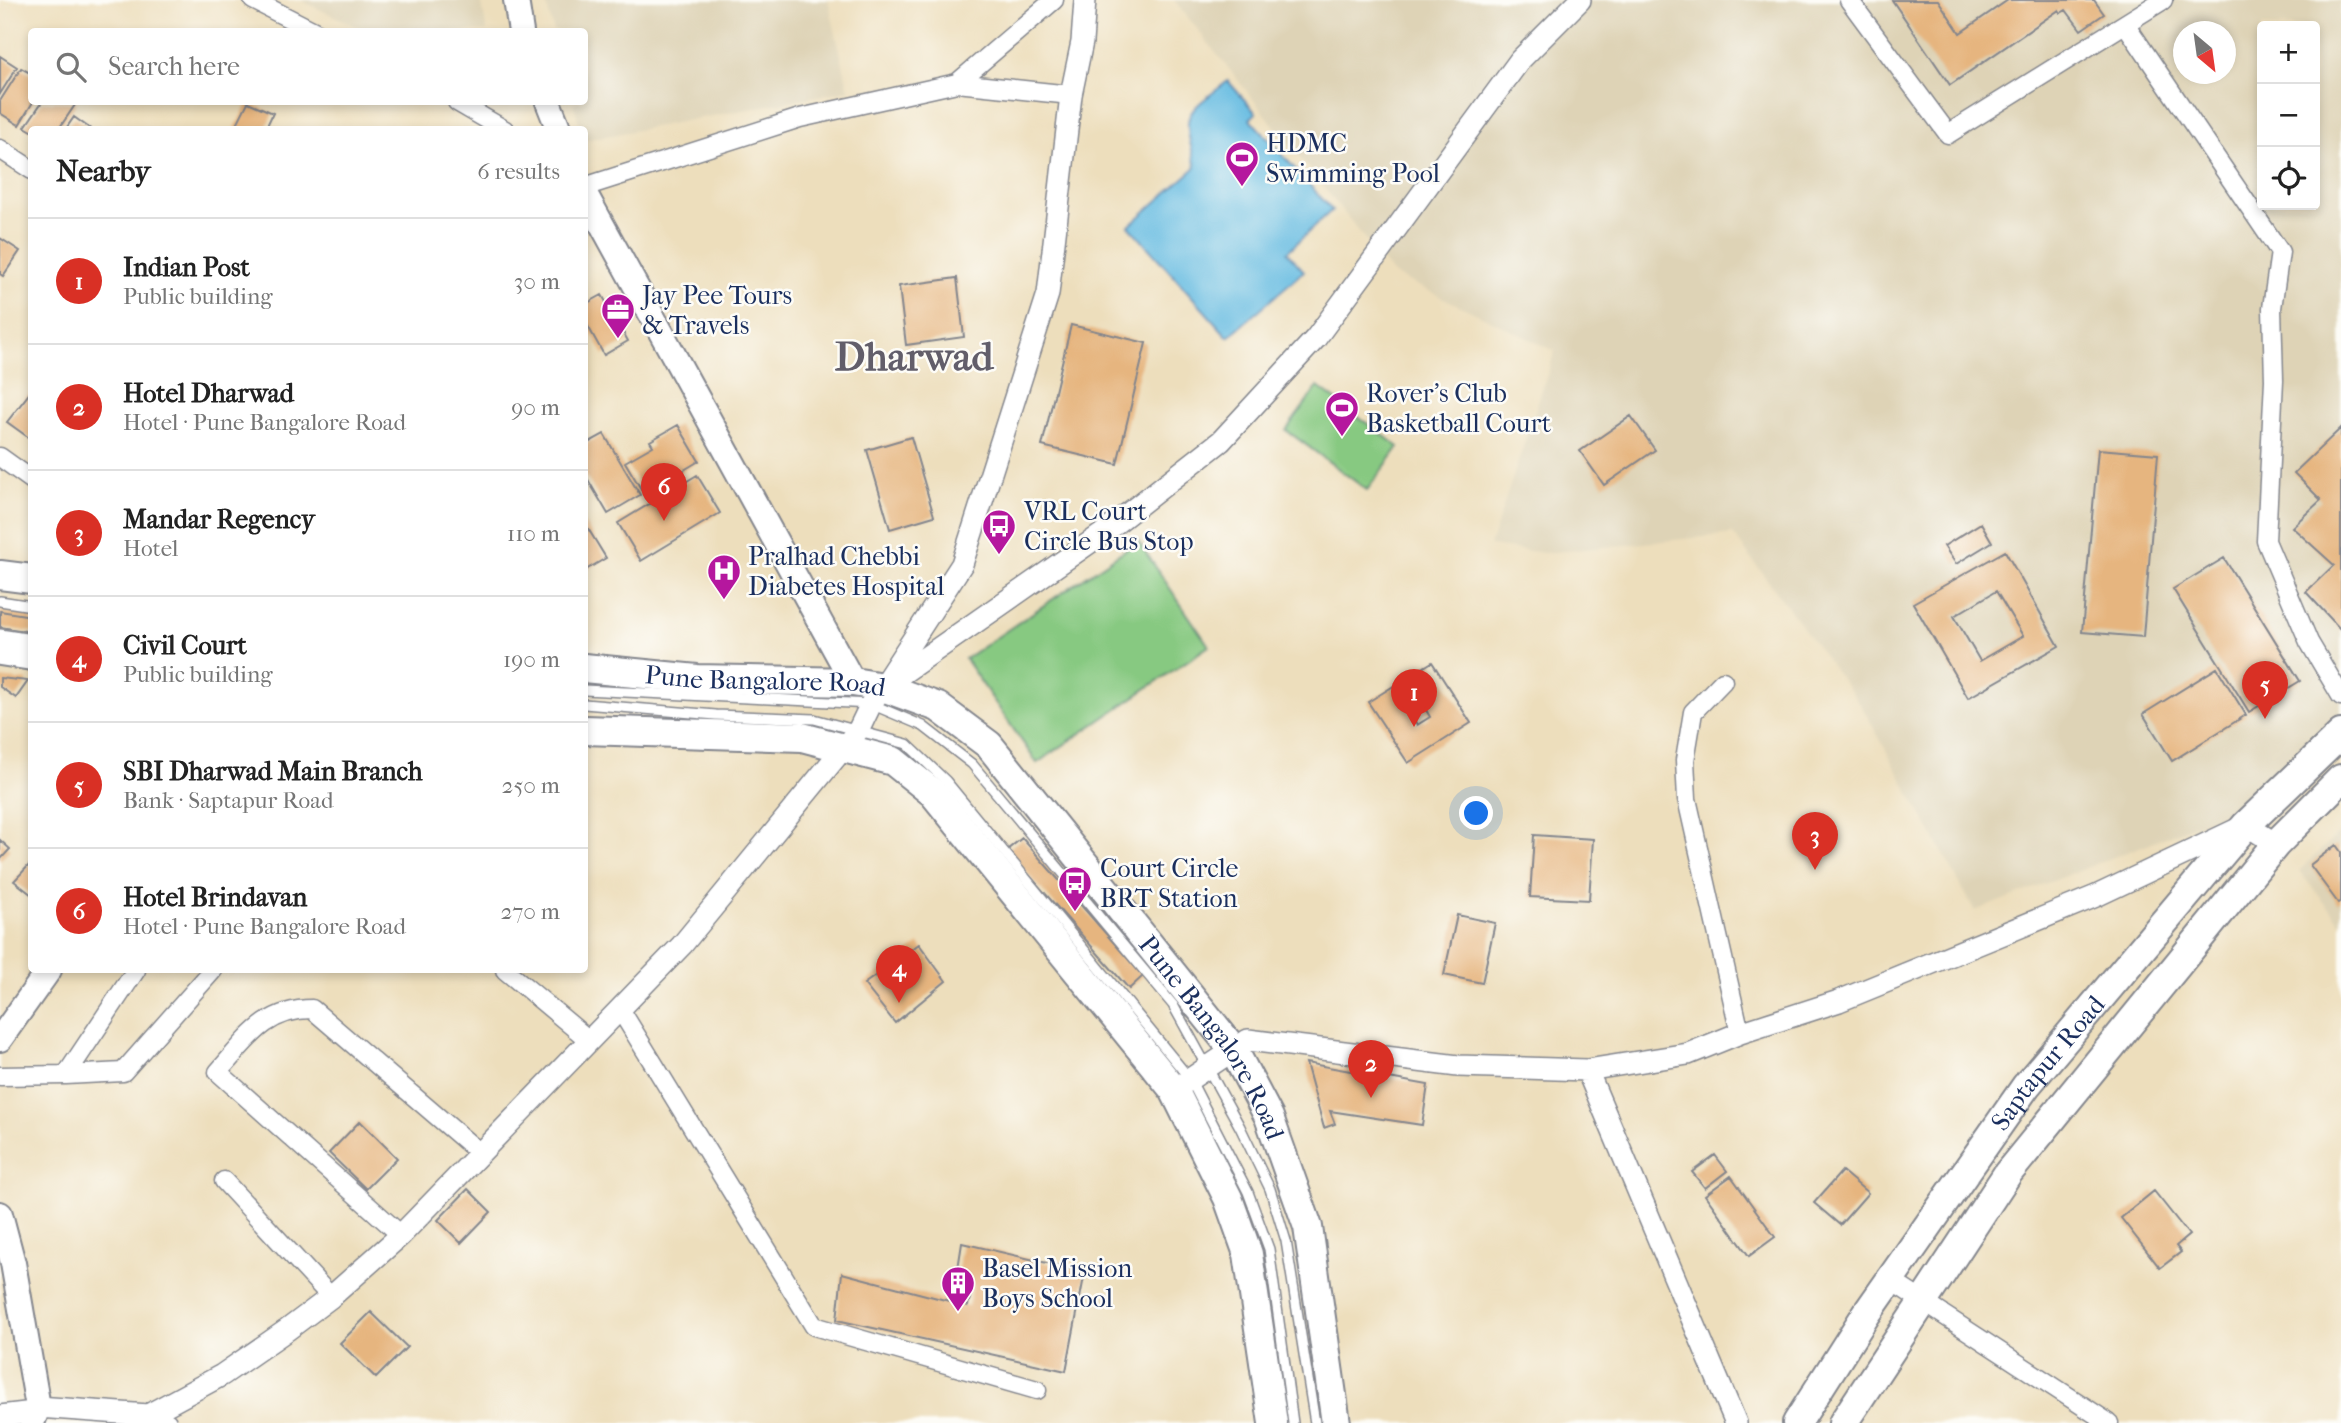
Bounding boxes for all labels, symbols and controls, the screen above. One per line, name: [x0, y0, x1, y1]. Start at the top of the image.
north arrow: [2173, 21, 2236, 84]
map controls: [2257, 21, 2320, 210]
button: +: [2257, 21, 2320, 84]
search box: [28, 28, 588, 105]
icon: search: [52, 48, 90, 86]
text: Search here: [108, 51, 240, 82]
button: −: [2257, 84, 2320, 147]
place label: HDMC Swimming Pool: [1266, 128, 1440, 189]
sports icon: HDMC Swimming Pool: [1223, 139, 1261, 188]
button: locate: [2257, 147, 2320, 210]
text: Nearby: [56, 154, 151, 189]
text: 6 results: [477, 158, 560, 185]
text: Indian Post: [123, 252, 250, 283]
text: 1: [75, 268, 83, 295]
text: 30 m: [514, 268, 560, 295]
place label: Jay Pee Tours & Travels: [640, 280, 792, 341]
text: Public building: [123, 283, 273, 310]
office icon: Jay Pee Tours & Travels: [599, 291, 637, 340]
district label: Dharwad: [835, 334, 994, 380]
text: Hotel Dharwad: [123, 378, 294, 409]
place label: Rover's Club Basketball Court: [1366, 378, 1552, 439]
sports icon: Rover's Club Basketball Court: [1323, 389, 1361, 438]
text: 2: [73, 394, 85, 421]
text: 90 m: [511, 394, 560, 421]
text: Hotel · Pune Bangalore Road: [123, 409, 406, 436]
pin: 6: [641, 463, 687, 521]
place label: VRL Court Circle Bus Stop: [1023, 496, 1194, 557]
text: Mandar Regency: [123, 504, 315, 535]
bus stop icon: VRL Court Circle Bus Stop: [980, 507, 1018, 556]
text: 3: [74, 520, 84, 547]
text: 110 m: [507, 520, 560, 547]
text: Hotel: [123, 535, 178, 562]
place label: Pralhad Chebbi Diabetes Hospital: [748, 541, 944, 602]
hospital icon: Pralhad Chebbi Diabetes Hospital: [705, 552, 743, 601]
text: Civil Court: [123, 630, 247, 661]
text: 4: [72, 646, 86, 673]
text: 190 m: [503, 646, 560, 673]
street label: Pune Bangalore Road: [644, 659, 889, 703]
text: Public building: [123, 661, 273, 688]
pin: 5: [2242, 661, 2288, 719]
pin: 1: [1391, 669, 1437, 727]
text: SBI Dharwad Main Branch: [123, 756, 422, 787]
text: 5: [74, 772, 84, 799]
text: 250 m: [502, 772, 560, 799]
text: Bank · Saptapur Road: [123, 787, 333, 814]
your location: [1459, 796, 1493, 830]
pin: 3: [1792, 812, 1838, 870]
place label: Court Circle BRT Station: [1100, 853, 1239, 914]
bus stop icon: Court Circle BRT Station: [1056, 864, 1094, 913]
text: Hotel Brindavan: [123, 882, 307, 913]
text: 6: [73, 898, 85, 925]
text: 270 m: [500, 898, 560, 925]
text: Hotel · Pune Bangalore Road: [123, 913, 406, 940]
street label: Pune Bangalore Road: [1132, 929, 1291, 1144]
pin: 4: [876, 945, 922, 1003]
street label: Saptapur Road: [1984, 989, 2112, 1136]
pin: 2: [1348, 1040, 1394, 1098]
place label: Basel Mission Boys School: [982, 1253, 1132, 1314]
building icon: Basel Mission Boys School: [939, 1264, 977, 1313]

